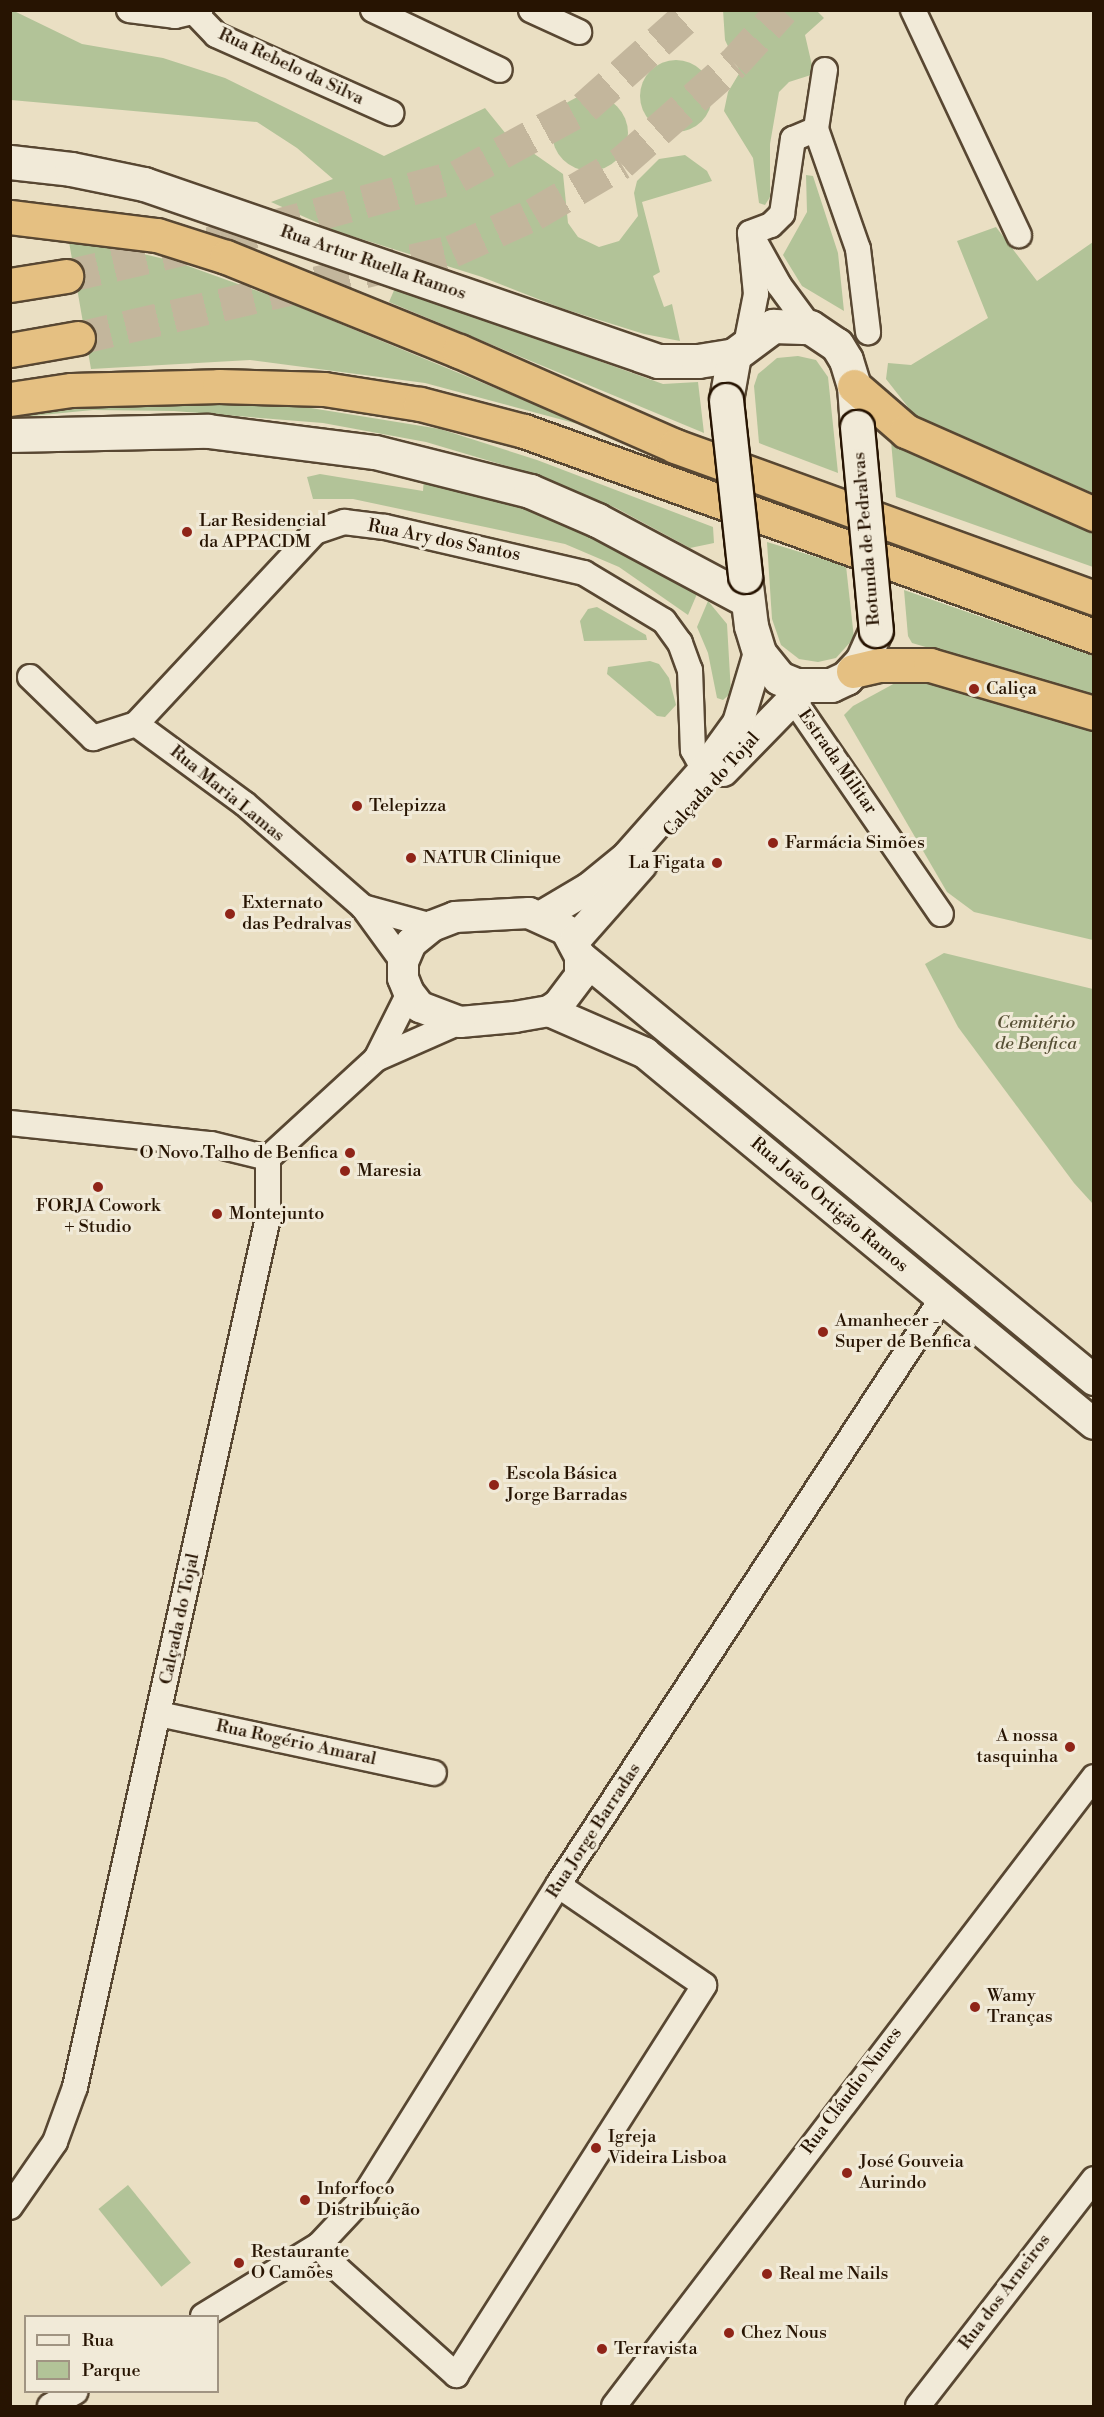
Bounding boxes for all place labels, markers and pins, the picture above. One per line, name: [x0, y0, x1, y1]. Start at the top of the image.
place label: Lar Residencial da APPACDM: [199, 511, 326, 554]
marker: Lar Residencial da APPACDM: [180, 525, 194, 539]
place label: Caliça: [986, 678, 1037, 700]
marker: Caliça: [967, 682, 981, 696]
place label: Telepizza: [369, 795, 446, 817]
marker: Telepizza: [350, 799, 364, 813]
place label: Farmácia Simões: [785, 832, 925, 854]
marker: Farmácia Simões: [766, 836, 780, 850]
place label: NATUR Clinique: [423, 847, 561, 869]
marker: NATUR Clinique: [404, 851, 418, 865]
place label: La Figata: [629, 852, 705, 874]
marker: La Figata: [710, 856, 724, 870]
place label: Externato das Pedralvas: [242, 893, 352, 936]
marker: Externato das Pedralvas: [223, 907, 237, 921]
place label: O Novo Talho de Benfica: [140, 1142, 338, 1164]
marker: O Novo Talho de Benfica: [343, 1146, 357, 1160]
place label: Maresia: [357, 1160, 422, 1182]
marker: Maresia: [338, 1164, 352, 1178]
marker: FORJA Cowork + Studio: [91, 1180, 105, 1194]
place label: FORJA Cowork + Studio: [36, 1196, 160, 1238]
place label: Montejunto: [229, 1203, 324, 1225]
marker: Montejunto: [210, 1207, 224, 1221]
place label: Amanhecer - Super de Benfica: [835, 1311, 971, 1354]
marker: Amanhecer - Super de Benfica: [816, 1325, 830, 1339]
place label: Escola Básica Jorge Barradas: [506, 1464, 627, 1506]
marker: Escola Básica Jorge Barradas: [487, 1478, 501, 1492]
place label: A nossa tasquinha: [976, 1726, 1058, 1768]
marker: A nossa tasquinha: [1063, 1740, 1077, 1754]
place label: Wamy Tranças: [987, 1986, 1053, 2028]
marker: Wamy Tranças: [968, 2000, 982, 2014]
place label: Igreja Videira Lisboa: [608, 2127, 727, 2170]
marker: Igreja Videira Lisboa: [589, 2141, 603, 2155]
place label: José Gouveia Aurindo: [859, 2152, 964, 2194]
marker: José Gouveia Aurindo: [840, 2166, 854, 2180]
place label: Inforfoco Distribuição: [317, 2179, 420, 2222]
marker: Inforfoco Distribuição: [298, 2193, 312, 2207]
place label: Restaurante O Camões: [251, 2242, 349, 2284]
marker: Restaurante O Camões: [232, 2256, 246, 2270]
place label: Real me Nails: [779, 2263, 888, 2285]
marker: Real me Nails: [760, 2267, 774, 2281]
place label: Chez Nous: [741, 2322, 827, 2344]
marker: Chez Nous: [722, 2326, 736, 2340]
place label: Terravista: [614, 2338, 698, 2360]
marker: Terravista: [595, 2342, 609, 2356]

